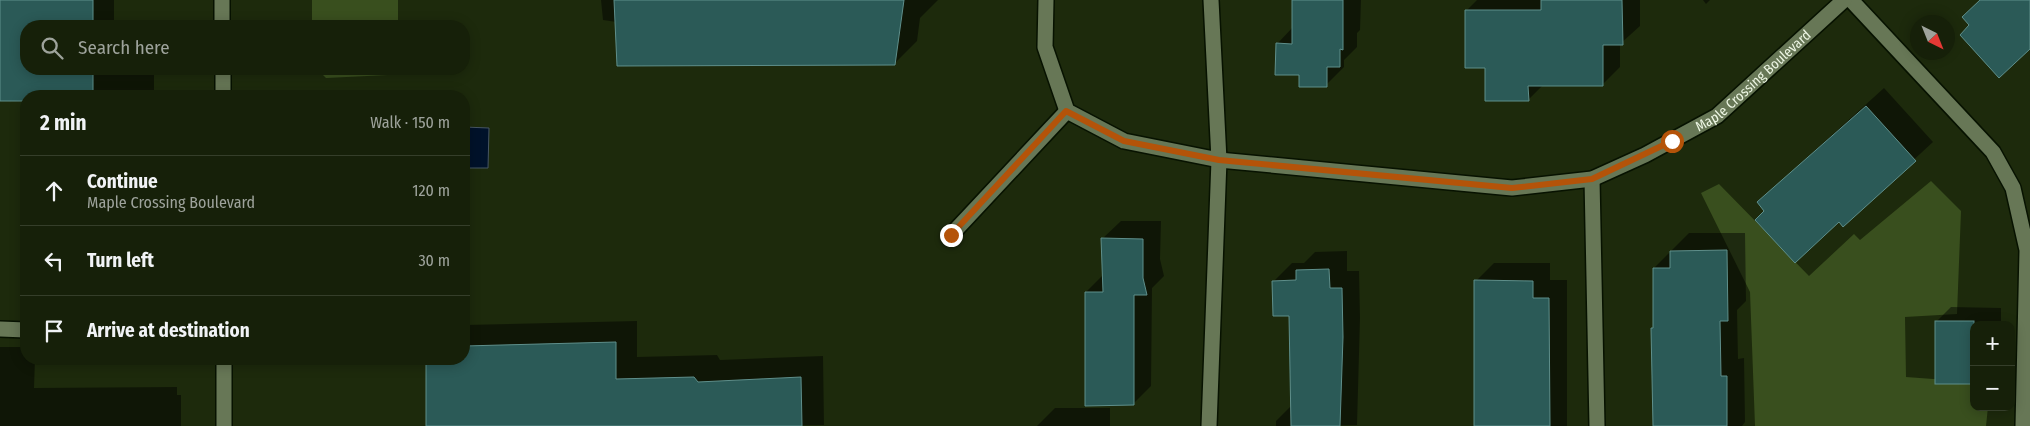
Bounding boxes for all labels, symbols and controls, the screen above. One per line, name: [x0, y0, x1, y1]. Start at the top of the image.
north arrow: [1910, 15, 1955, 60]
search box: [20, 20, 470, 75]
street label: Maple Crossing Boulevard: [1692, 27, 1814, 135]
icon: search: [38, 34, 66, 62]
text: Search here: [78, 36, 170, 59]
text: 2 min: [40, 110, 87, 136]
text: Walk · 150 m: [370, 113, 450, 132]
route start: [1661, 130, 1684, 153]
text: Continue: [87, 170, 158, 193]
icon: ahead: [40, 177, 68, 205]
text: 120 m: [412, 181, 450, 200]
text: Maple Crossing Boulevard: [87, 193, 255, 212]
route end: [940, 224, 963, 247]
icon: left: [40, 247, 68, 275]
text: Turn left: [87, 249, 154, 272]
text: 30 m: [418, 251, 450, 270]
icon: arrive: [40, 317, 68, 345]
text: Arrive at destination: [87, 319, 250, 342]
map controls: [1970, 321, 2015, 411]
button: +: [1970, 321, 2015, 366]
button: −: [1970, 366, 2015, 411]

